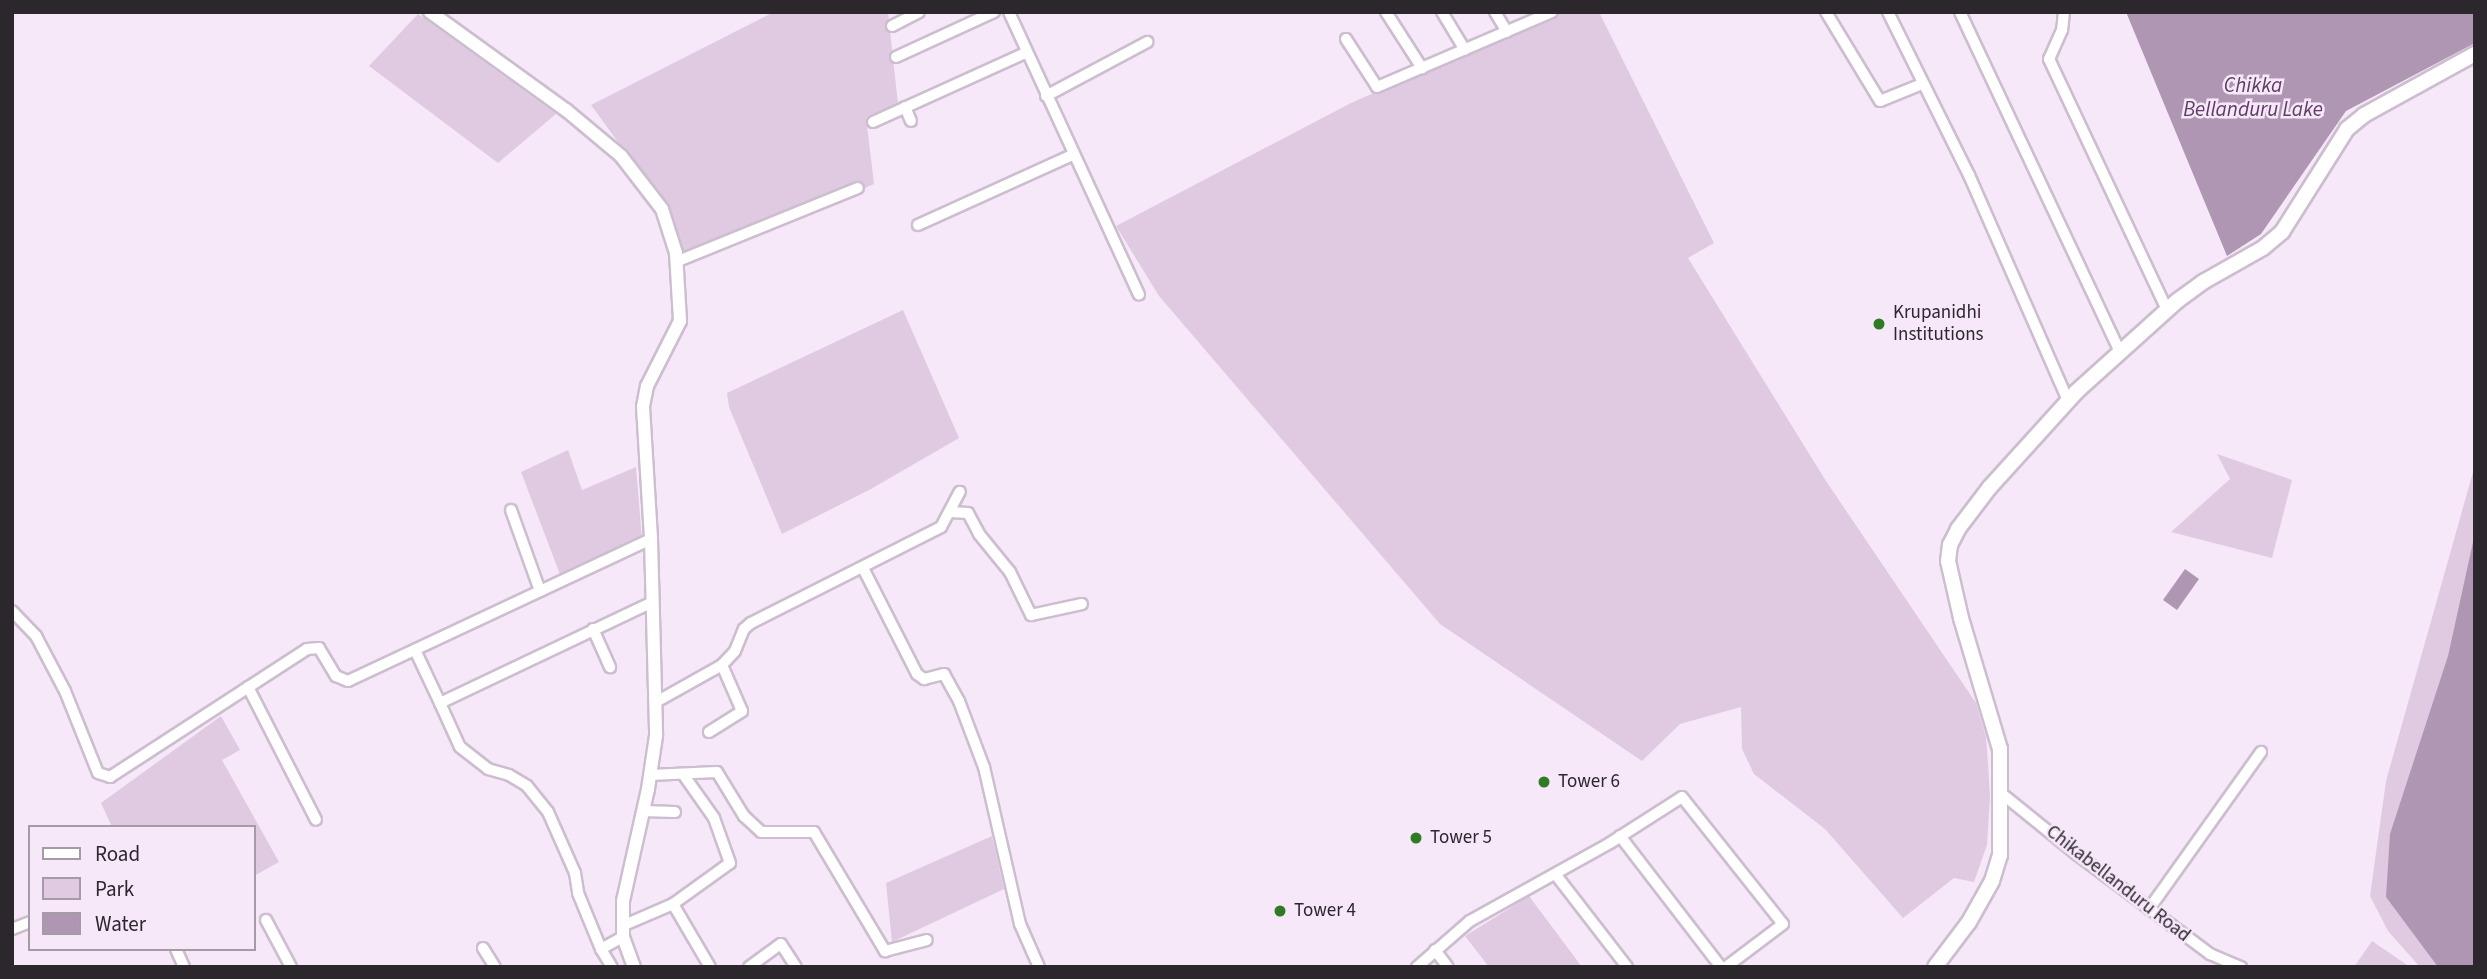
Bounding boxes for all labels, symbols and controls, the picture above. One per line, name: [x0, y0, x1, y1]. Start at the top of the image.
water label: Chikka Bellanduru Lake: [2183, 72, 2323, 122]
place label: Krupanidhi Institutions: [1893, 302, 1984, 346]
marker: Krupanidhi Institutions: [1871, 316, 1887, 332]
place label: Tower 6: [1558, 771, 1620, 793]
marker: Tower 6: [1536, 774, 1552, 790]
street label: Chikabellanduru Road: [2041, 821, 2195, 947]
legend: [28, 825, 256, 951]
place label: Tower 5: [1430, 827, 1492, 849]
marker: Tower 5: [1408, 830, 1424, 846]
text: Road: [95, 839, 140, 869]
text: Park: [95, 874, 134, 904]
place label: Tower 4: [1294, 900, 1356, 922]
marker: Tower 4: [1272, 903, 1288, 919]
text: Water: [95, 909, 146, 939]

